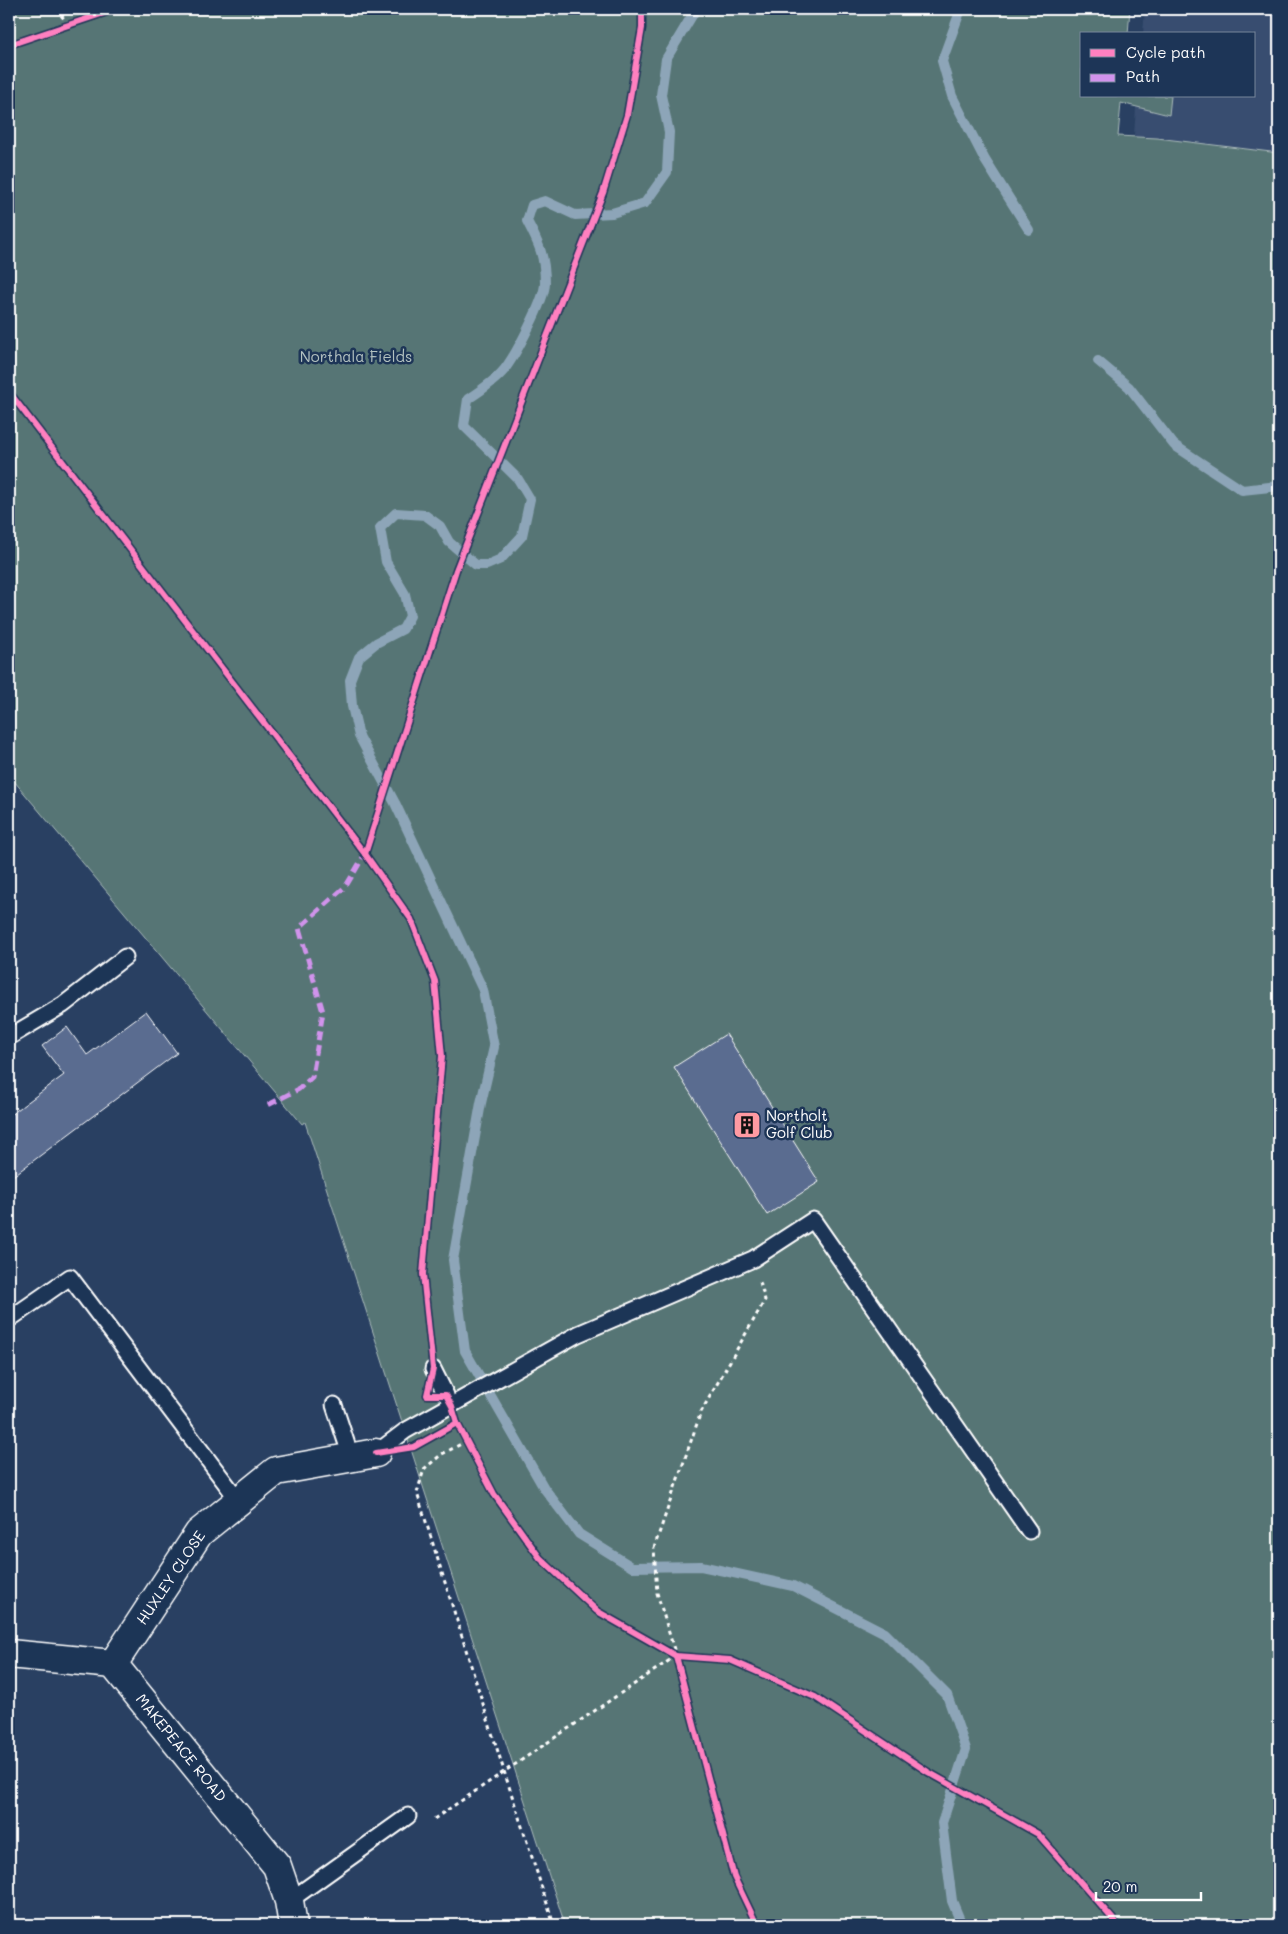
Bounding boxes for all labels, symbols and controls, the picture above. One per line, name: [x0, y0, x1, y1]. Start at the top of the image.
legend: [1080, 32, 1256, 98]
text: Cycle path: [1126, 42, 1205, 62]
text: Path: [1126, 66, 1160, 86]
park label: Northala Fields: [300, 346, 412, 366]
place label: Northolt Golf Club: [766, 1105, 833, 1142]
building icon: Northolt Golf Club: [732, 1110, 762, 1140]
street label: HUXLEY CLOSE: [131, 1526, 209, 1628]
street label: MAKEPEACE ROAD: [132, 1689, 232, 1806]
scale bar: [1096, 1869, 1200, 1901]
text: 20 m: [1103, 1876, 1137, 1896]

